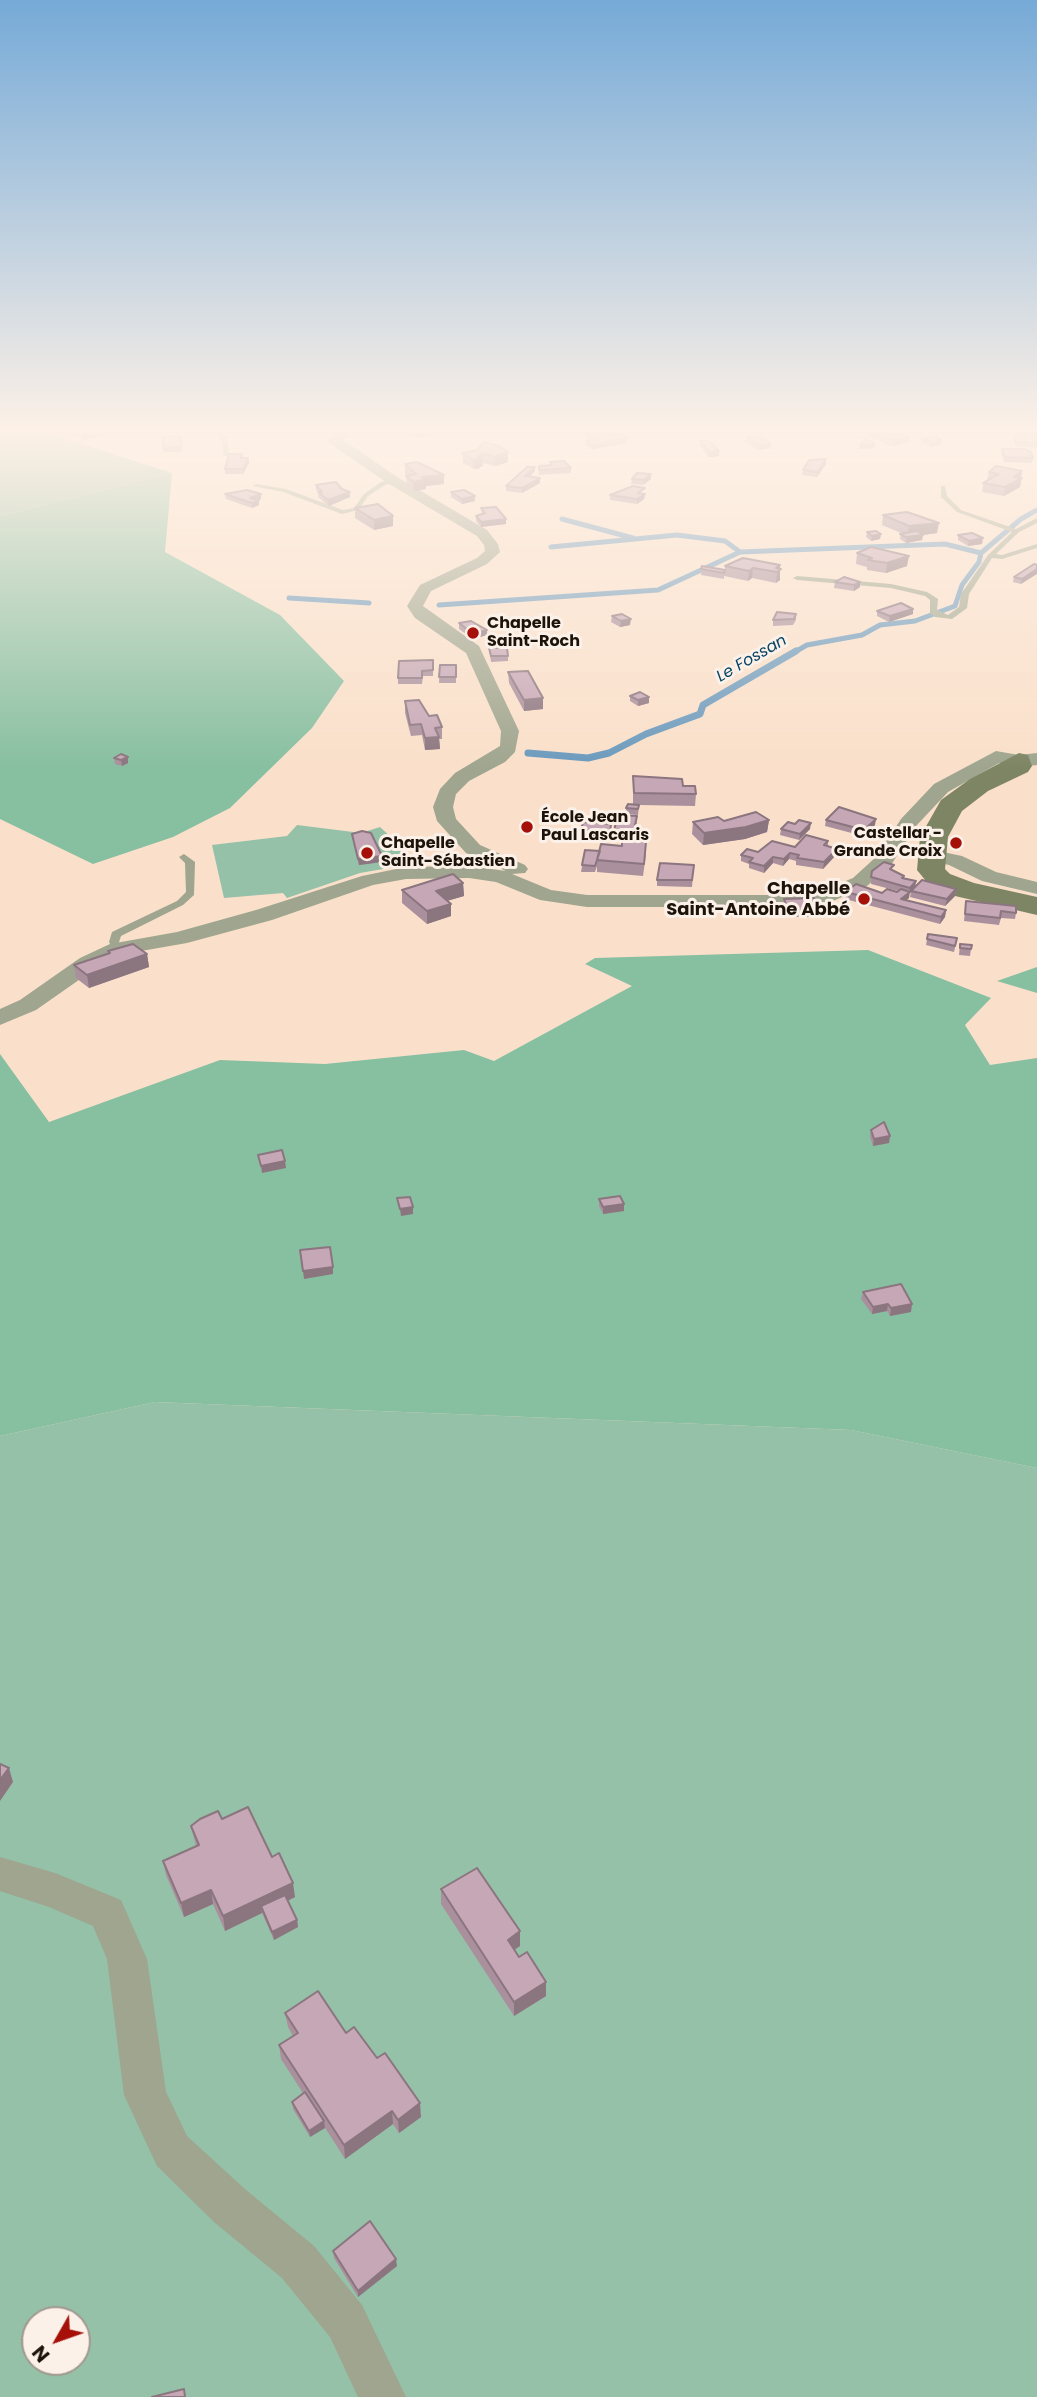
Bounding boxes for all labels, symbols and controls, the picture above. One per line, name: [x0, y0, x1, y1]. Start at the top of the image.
place label: Chapelle Saint-Roch: [487, 614, 580, 652]
marker: Chapelle Saint-Roch: [465, 625, 481, 641]
water label: Le Fossan: [714, 631, 790, 687]
place label: École Jean Paul Lascaris: [541, 808, 649, 846]
marker: École Jean Paul Lascaris: [519, 819, 535, 835]
place label: Castellar - Grande Croix: [834, 824, 942, 862]
place label: Chapelle Saint-Sébastien: [381, 834, 515, 872]
marker: Castellar - Grande Croix: [948, 835, 964, 851]
marker: Chapelle Saint-Sébastien: [359, 845, 375, 861]
place label: Chapelle Saint-Antoine Abbé: [666, 878, 850, 920]
marker: Chapelle Saint-Antoine Abbé: [856, 891, 872, 907]
north arrow: [21, 2306, 91, 2376]
text: N: [26, 2339, 56, 2368]

